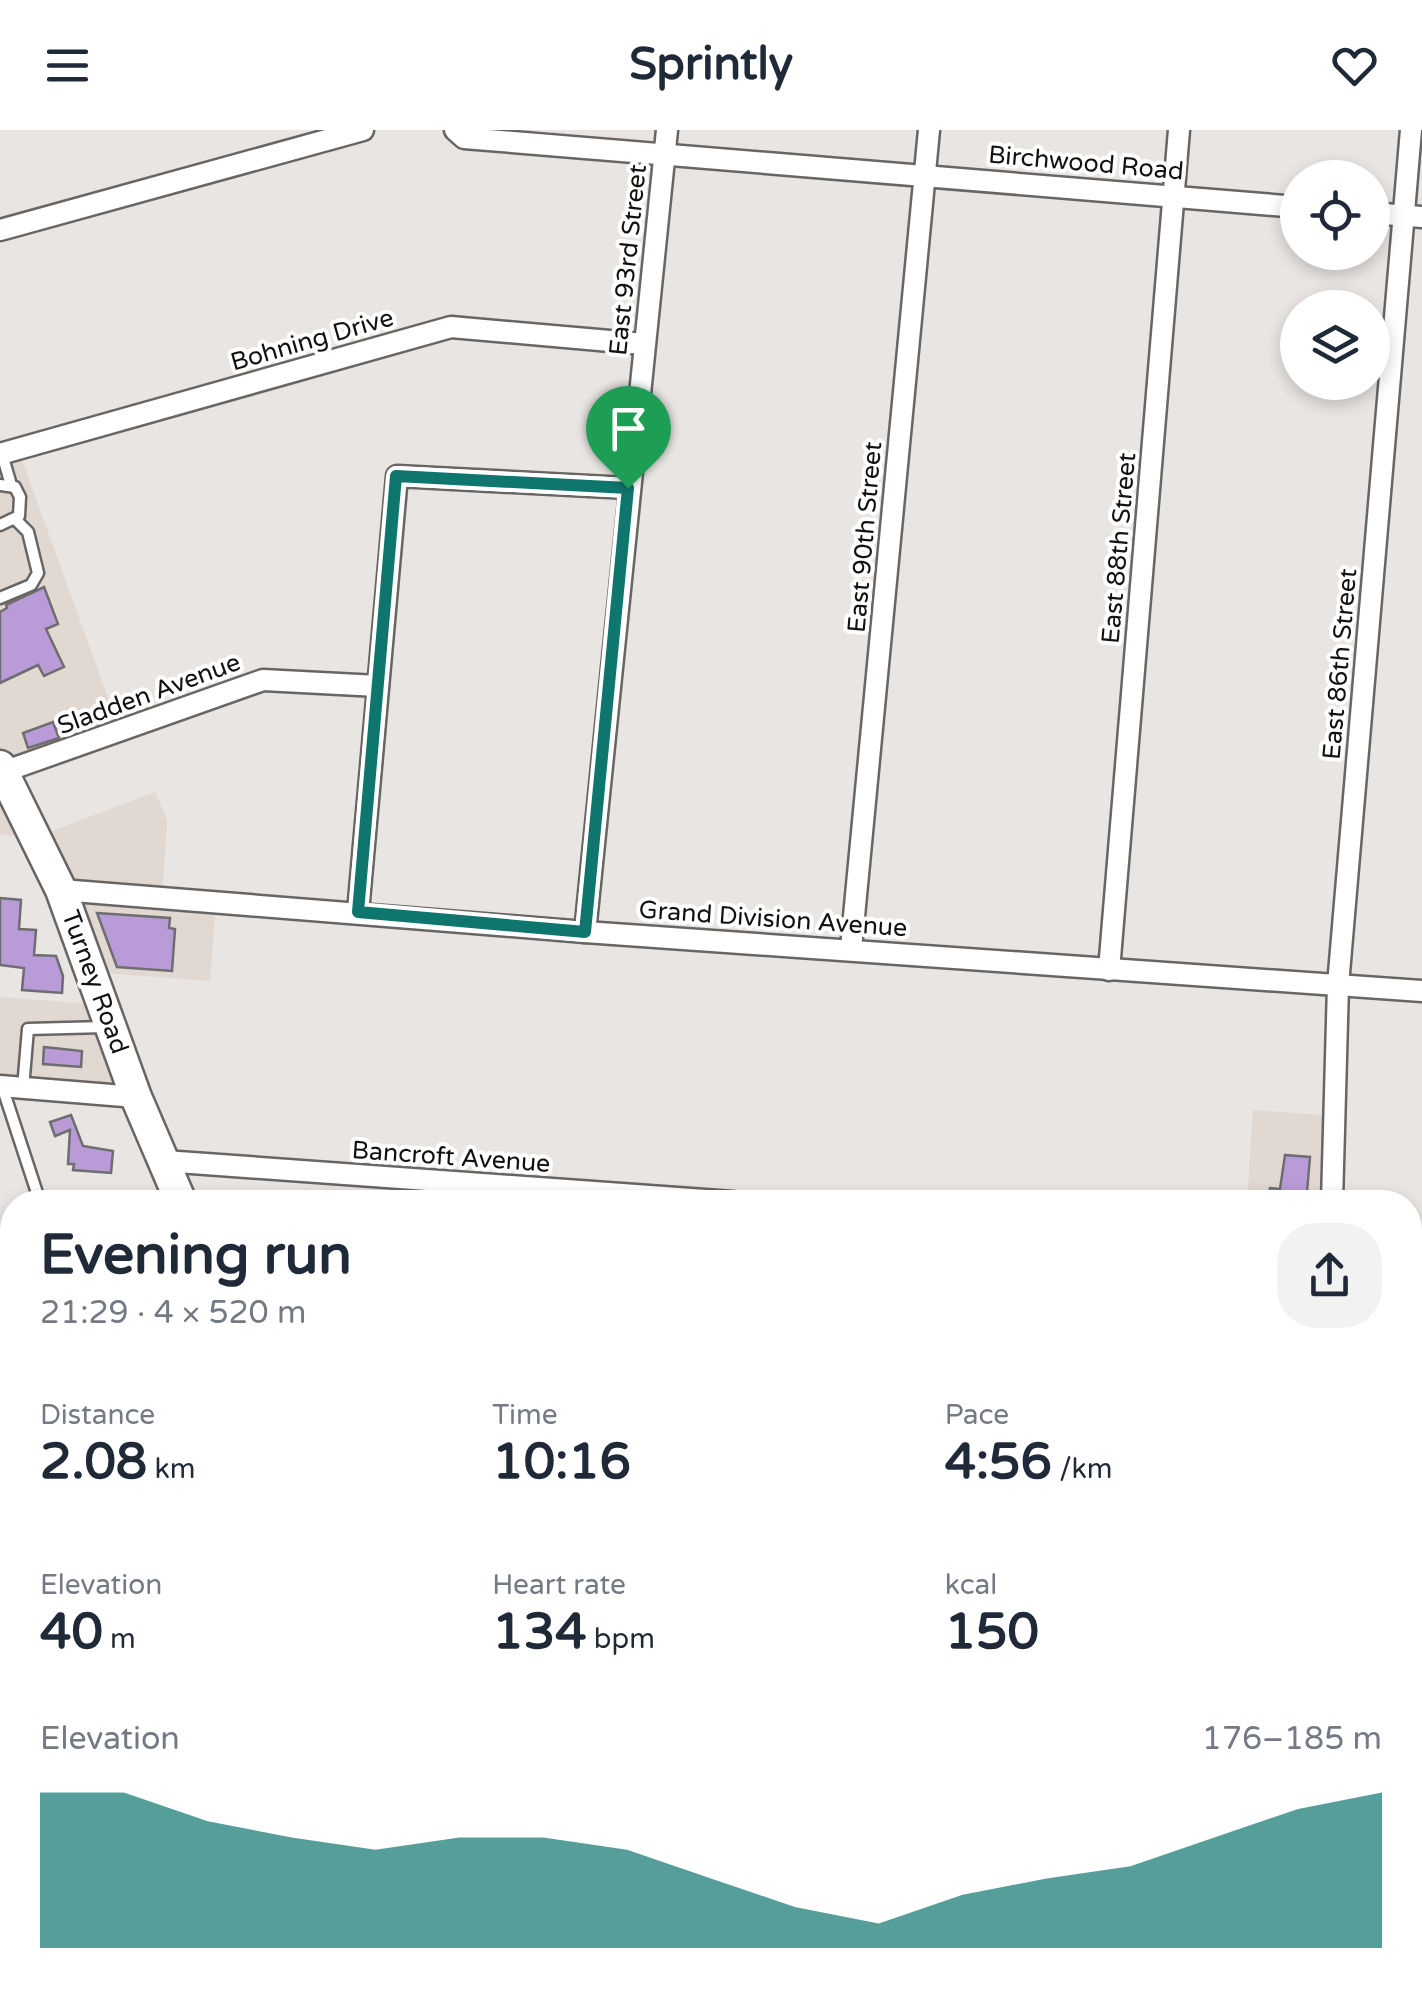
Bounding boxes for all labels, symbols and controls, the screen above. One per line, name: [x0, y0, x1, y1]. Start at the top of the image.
icon: menu: [40, 38, 95, 93]
text: Sprintly: [629, 38, 793, 92]
icon: heart: [1327, 38, 1382, 93]
street label: Birchwood Road: [987, 140, 1185, 186]
map controls: [1280, 160, 1390, 400]
button: locate: [1280, 160, 1390, 270]
street label: East 93rd Street: [603, 162, 653, 357]
button: layers: [1280, 290, 1390, 400]
street label: Bohning Drive: [227, 302, 397, 378]
pin: [586, 386, 671, 489]
icon: arrive: [601, 401, 656, 456]
street label: East 90th Street: [842, 440, 888, 634]
street label: East 88th Street: [1096, 451, 1142, 645]
street label: East 86th Street: [1317, 567, 1363, 761]
street label: Sladden Avenue: [53, 647, 245, 741]
street label: Grand Division Avenue: [638, 895, 908, 943]
street label: Turney Road: [55, 906, 135, 1058]
street label: Bancroft Avenue: [351, 1135, 551, 1179]
text: Evening run: [40, 1223, 352, 1289]
button: share: [1277, 1223, 1382, 1328]
text: 21:29 · 4 × 520 m: [40, 1294, 306, 1332]
text: Distance: [40, 1398, 155, 1432]
text: Time: [492, 1398, 558, 1432]
text: Pace: [945, 1398, 1009, 1432]
text: 2.08: [40, 1432, 147, 1492]
text: 10:16: [492, 1432, 631, 1492]
text: 4:56: [945, 1432, 1052, 1492]
text: km: [147, 1452, 195, 1486]
text: /km: [1052, 1452, 1113, 1486]
text: Elevation: [40, 1568, 162, 1602]
text: Heart rate: [492, 1568, 626, 1602]
text: kcal: [945, 1568, 997, 1602]
text: 40: [40, 1602, 103, 1662]
text: 134: [492, 1602, 587, 1662]
text: 150: [945, 1602, 1039, 1662]
text: m: [103, 1622, 136, 1656]
text: bpm: [587, 1622, 655, 1656]
text: Elevation: [40, 1720, 180, 1758]
text: 176–185 m: [1202, 1720, 1382, 1758]

